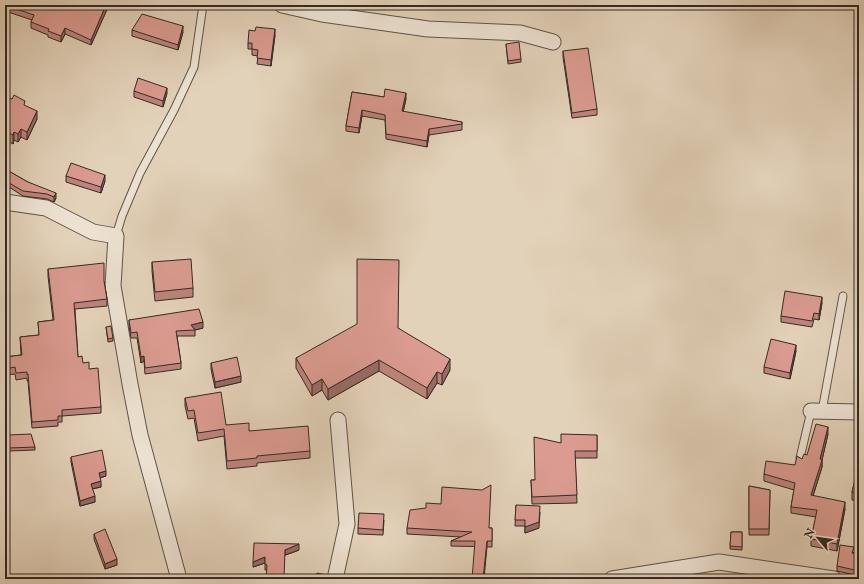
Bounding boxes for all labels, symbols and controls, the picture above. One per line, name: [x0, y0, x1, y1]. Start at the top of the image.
north arrow: [798, 518, 838, 558]
text: N: [801, 526, 819, 542]

